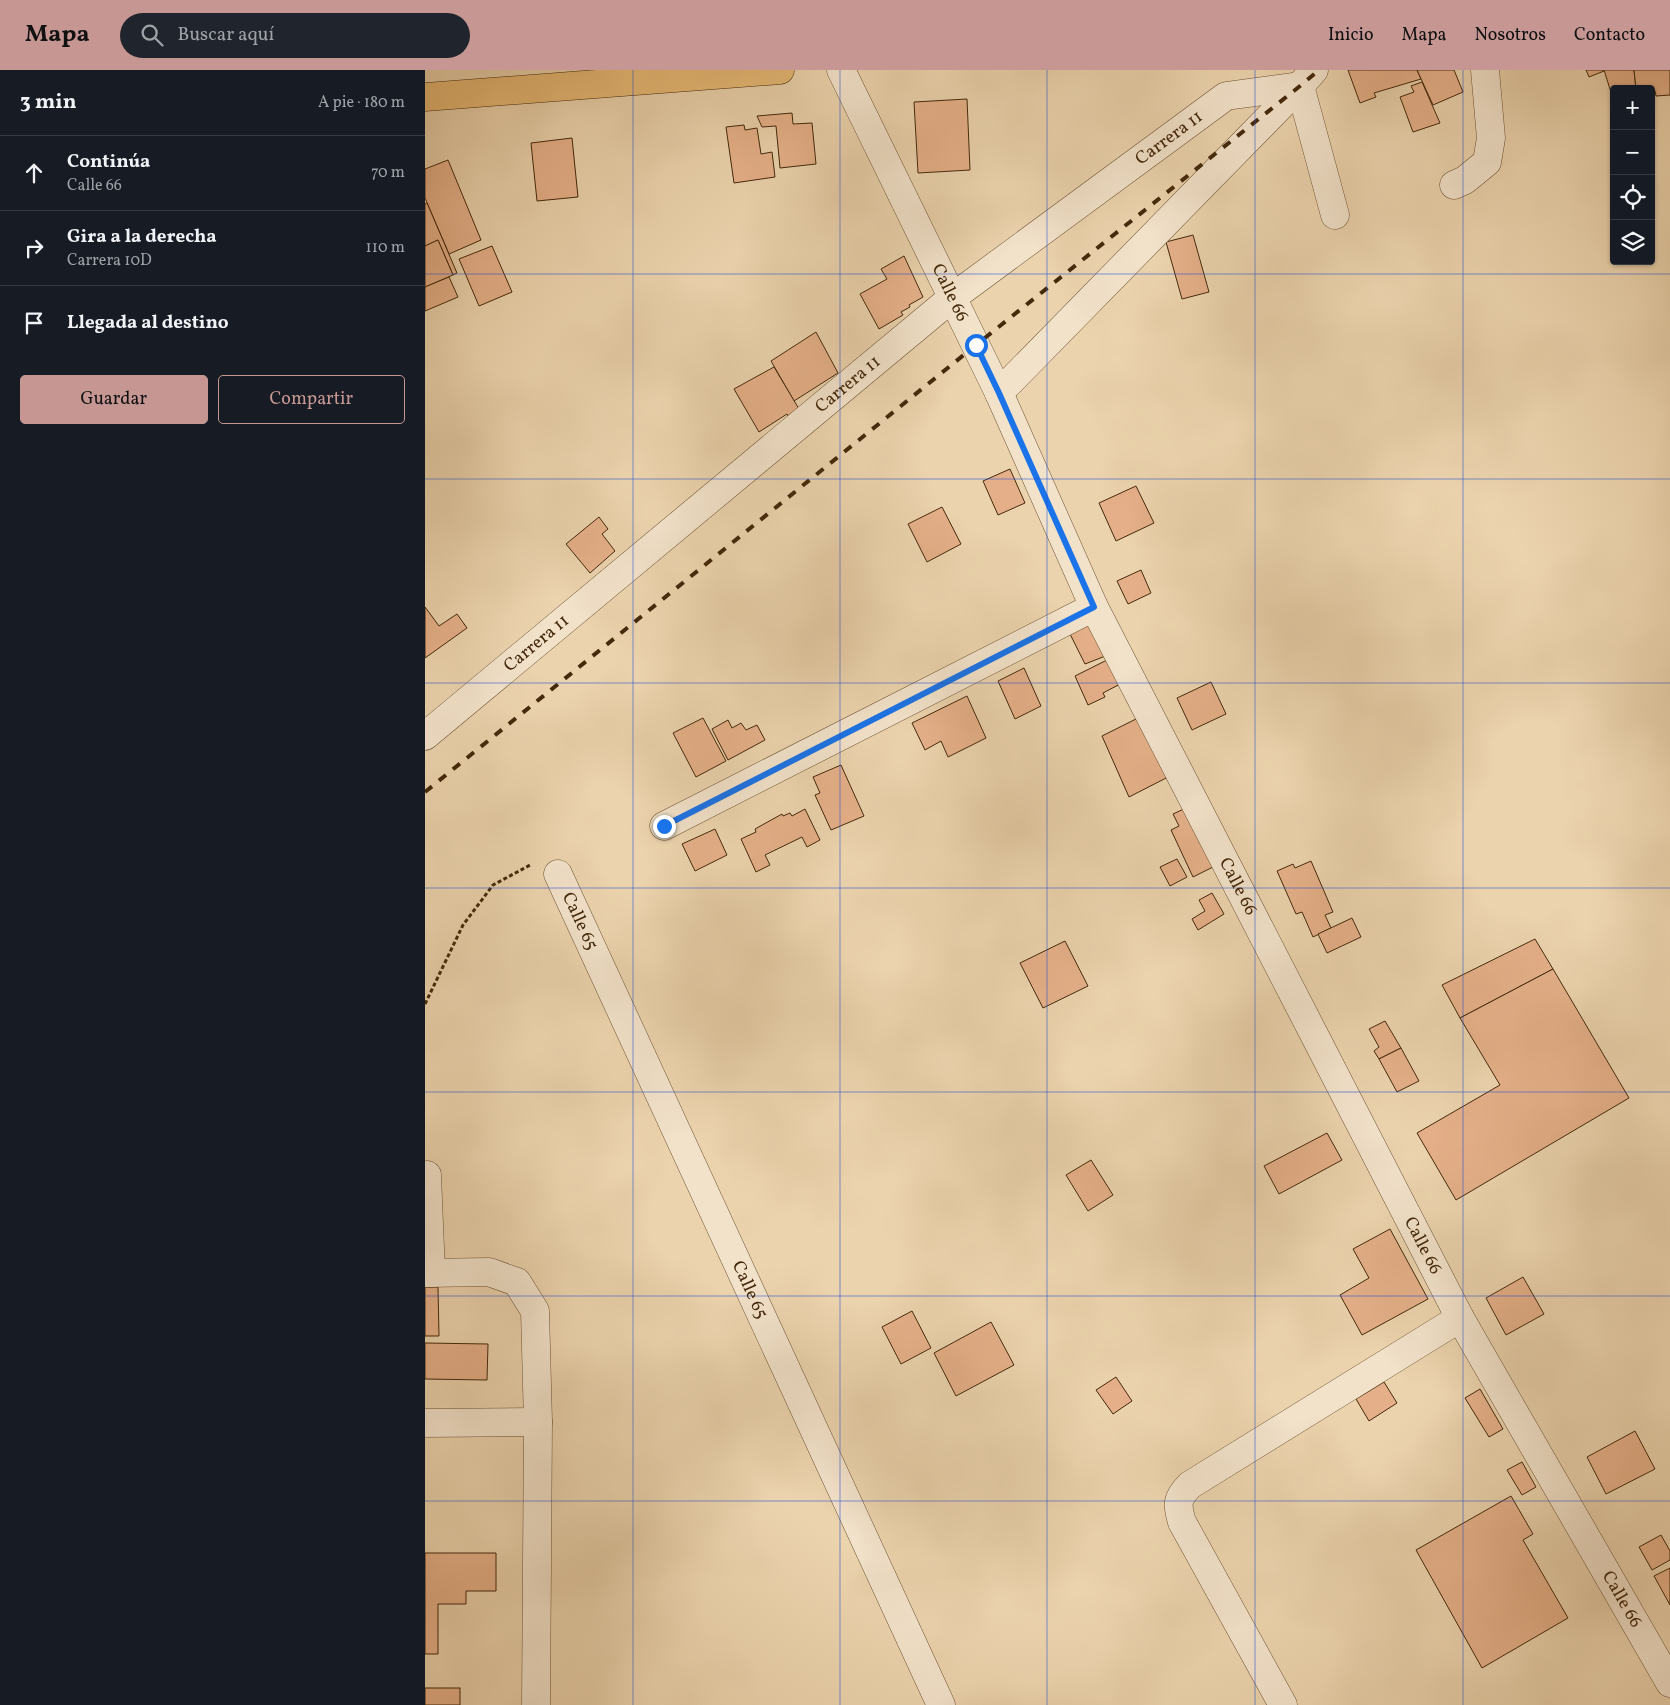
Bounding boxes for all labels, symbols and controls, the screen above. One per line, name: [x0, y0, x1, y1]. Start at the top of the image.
search box: [120, 13, 470, 58]
text: Mapa: [25, 18, 90, 52]
icon: search: [138, 21, 166, 49]
text: Buscar aquí: [178, 22, 274, 48]
text: Inicio: [1328, 23, 1374, 48]
text: Mapa: [1402, 23, 1447, 48]
text: Nosotros: [1475, 23, 1546, 48]
text: Contacto: [1574, 23, 1645, 48]
map controls: [1610, 85, 1655, 265]
button: +: [1610, 85, 1655, 130]
text: 3 min: [20, 88, 76, 117]
text: A pie · 180 m: [318, 92, 405, 114]
street label: Carrera 11: [1130, 105, 1208, 171]
button: −: [1610, 130, 1655, 175]
text: Continúa: [67, 149, 150, 175]
icon: ahead: [20, 159, 48, 187]
text: 70 m: [371, 162, 405, 184]
text: Calle 66: [67, 175, 122, 197]
button: locate: [1610, 175, 1655, 220]
button: layers: [1610, 220, 1655, 265]
text: Gira a la derecha: [67, 224, 217, 250]
icon: right: [20, 234, 48, 262]
text: 110 m: [366, 237, 405, 259]
text: Carrera 10D: [67, 250, 152, 272]
street label: Calle 66: [925, 259, 975, 326]
icon: arrive: [20, 309, 48, 337]
text: Llegada al destino: [67, 310, 229, 336]
route start: [965, 334, 988, 357]
street label: Carrera 11: [810, 350, 886, 419]
button: Guardar: [20, 375, 208, 424]
button: Compartir: [218, 375, 405, 424]
street label: Carrera 11: [498, 609, 575, 678]
route end: [653, 815, 676, 838]
street label: Calle 66: [1213, 853, 1263, 920]
street label: Calle 65: [556, 888, 604, 954]
street label: Calle 66: [1397, 1212, 1448, 1279]
street label: Calle 65: [725, 1257, 774, 1323]
street label: Calle 66: [1596, 1566, 1648, 1632]

